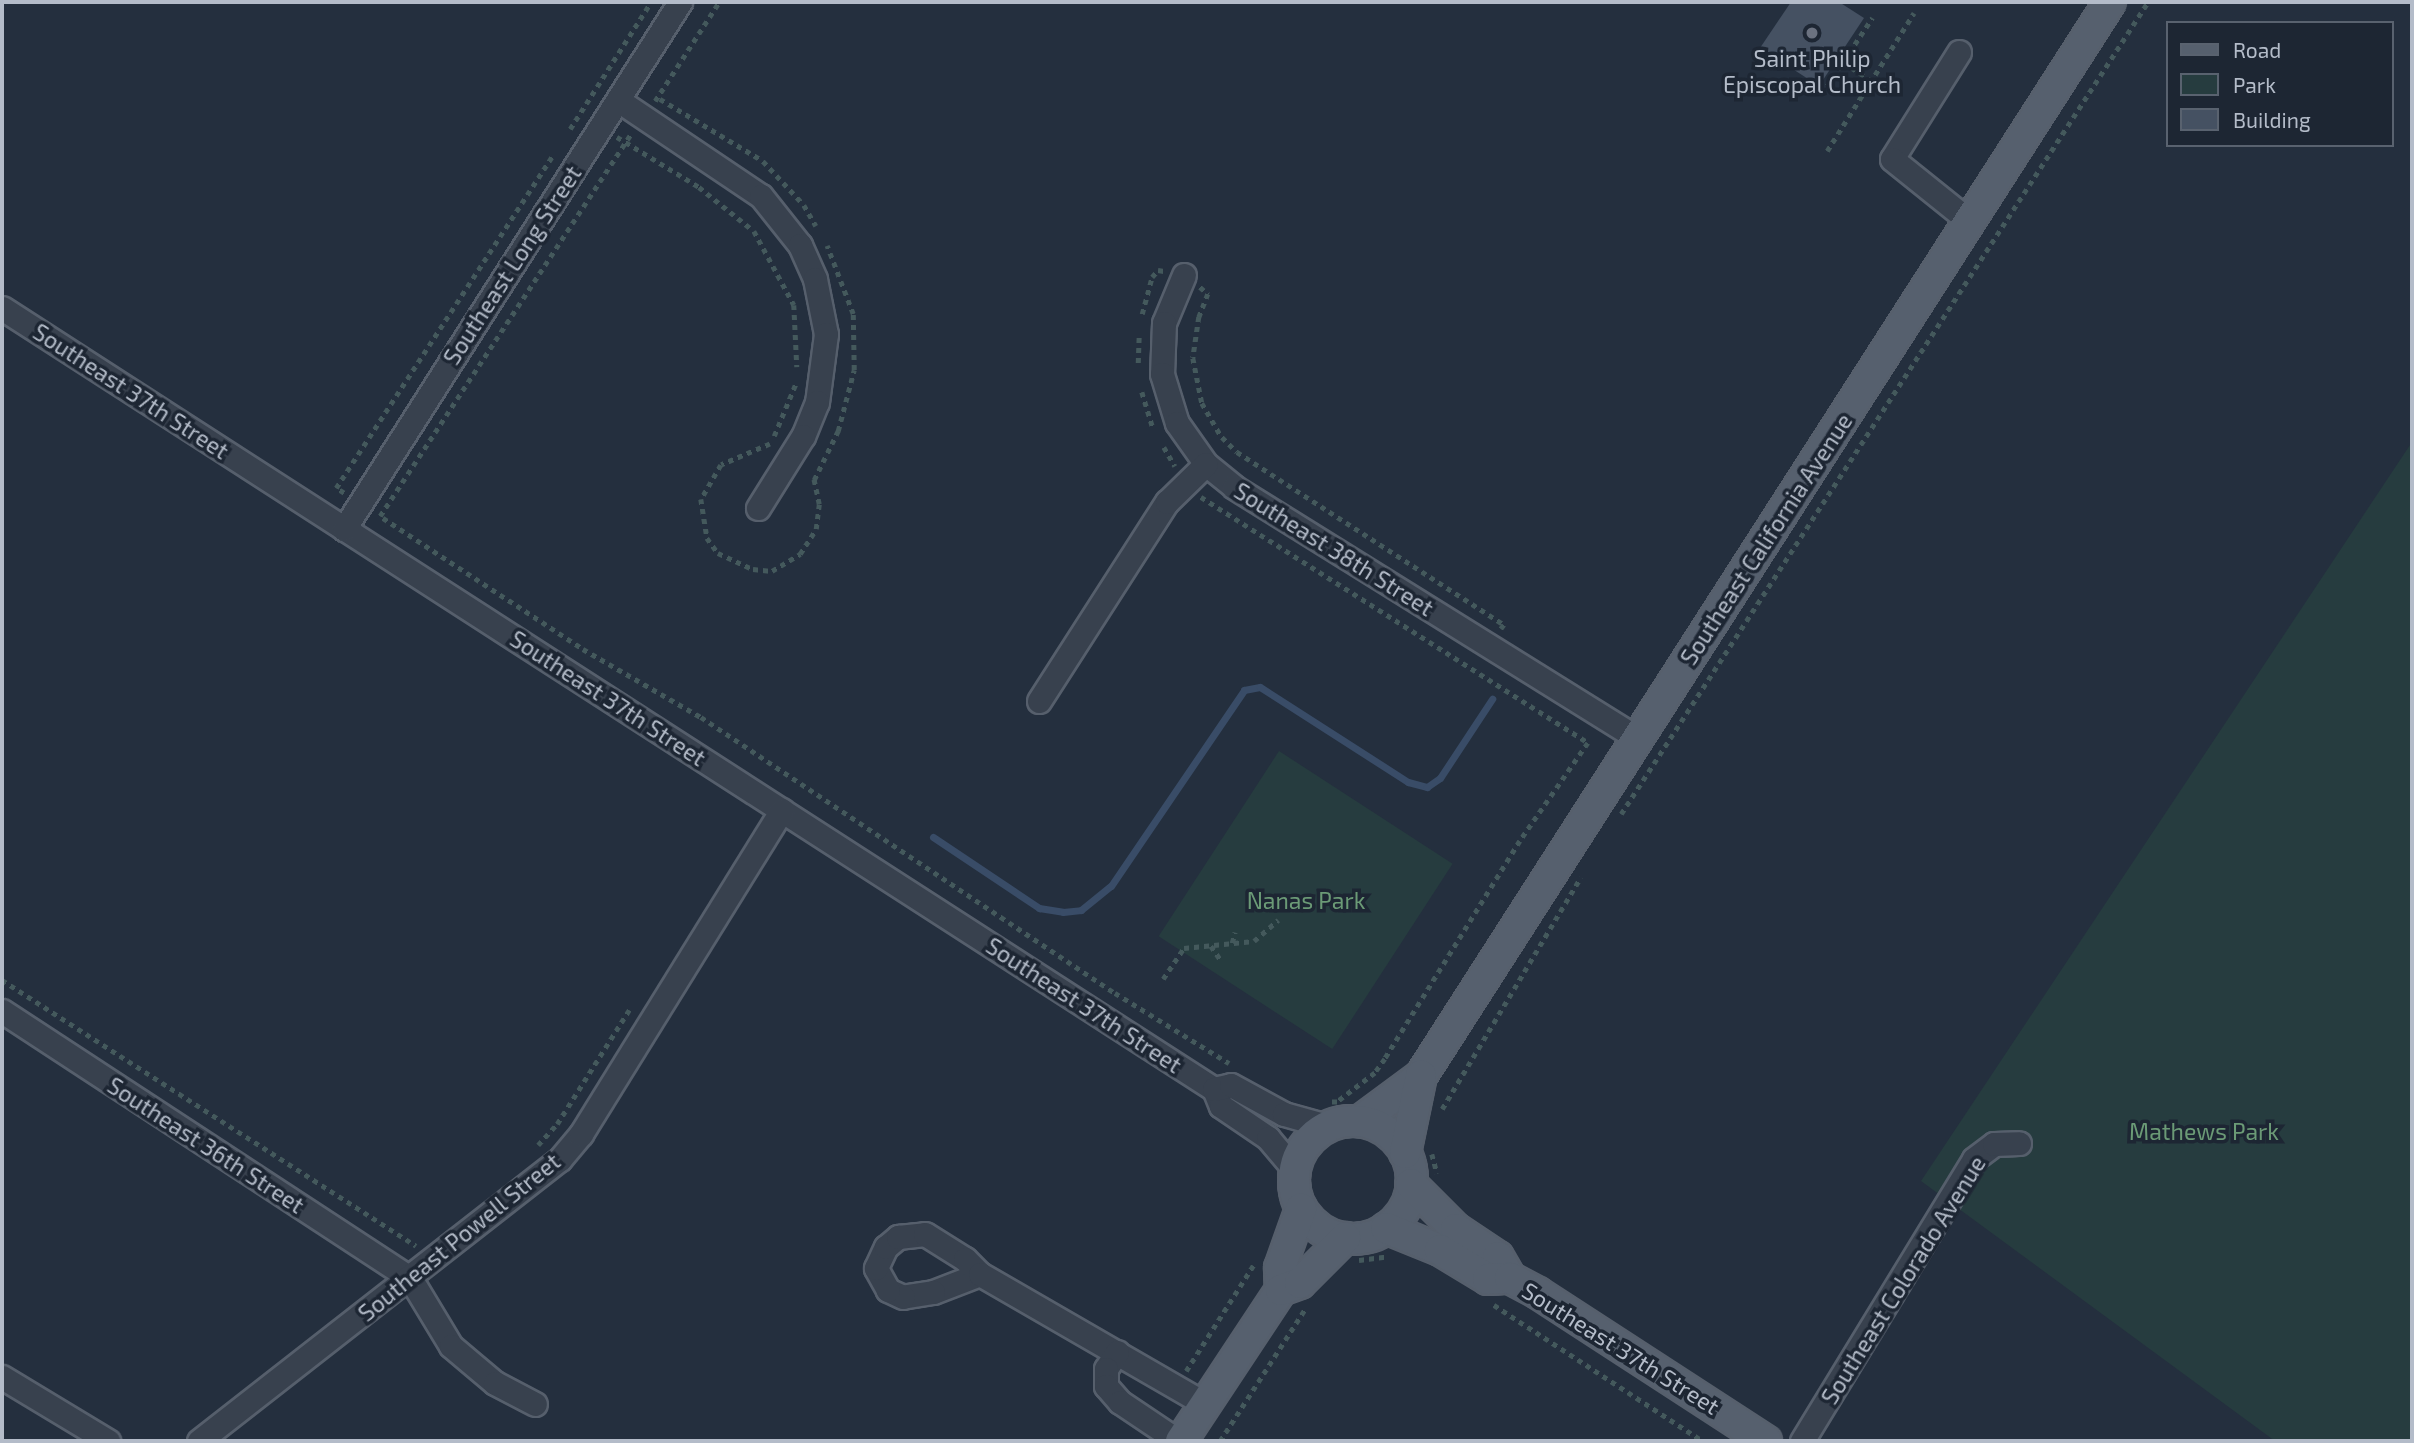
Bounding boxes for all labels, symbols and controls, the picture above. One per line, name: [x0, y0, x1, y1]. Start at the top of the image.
legend: [2166, 21, 2393, 147]
marker: Saint Philip Episcopal Church: [1804, 25, 1820, 41]
text: Road: [2233, 37, 2281, 62]
place label: Saint Philip Episcopal Church: [1723, 44, 1901, 98]
text: Park: [2233, 72, 2276, 97]
text: Building: [2233, 107, 2311, 132]
street label: Southeast Long Street: [437, 160, 587, 370]
street label: Southeast 37th Street: [28, 317, 234, 465]
street label: Southeast California Avenue: [1674, 408, 1858, 670]
street label: Southeast 38th Street: [1229, 476, 1439, 622]
street label: Southeast 37th Street: [505, 624, 711, 772]
park label: Nanas Park: [1247, 886, 1365, 914]
street label: Southeast 37th Street: [981, 931, 1187, 1079]
street label: Southeast 36th Street: [103, 1071, 309, 1219]
park label: Mathews Park: [2129, 1117, 2279, 1145]
street label: Southeast Powell Street: [352, 1147, 566, 1327]
street label: Southeast Colorado Avenue: [1815, 1151, 1991, 1409]
street label: Southeast 37th Street: [1517, 1276, 1725, 1420]

